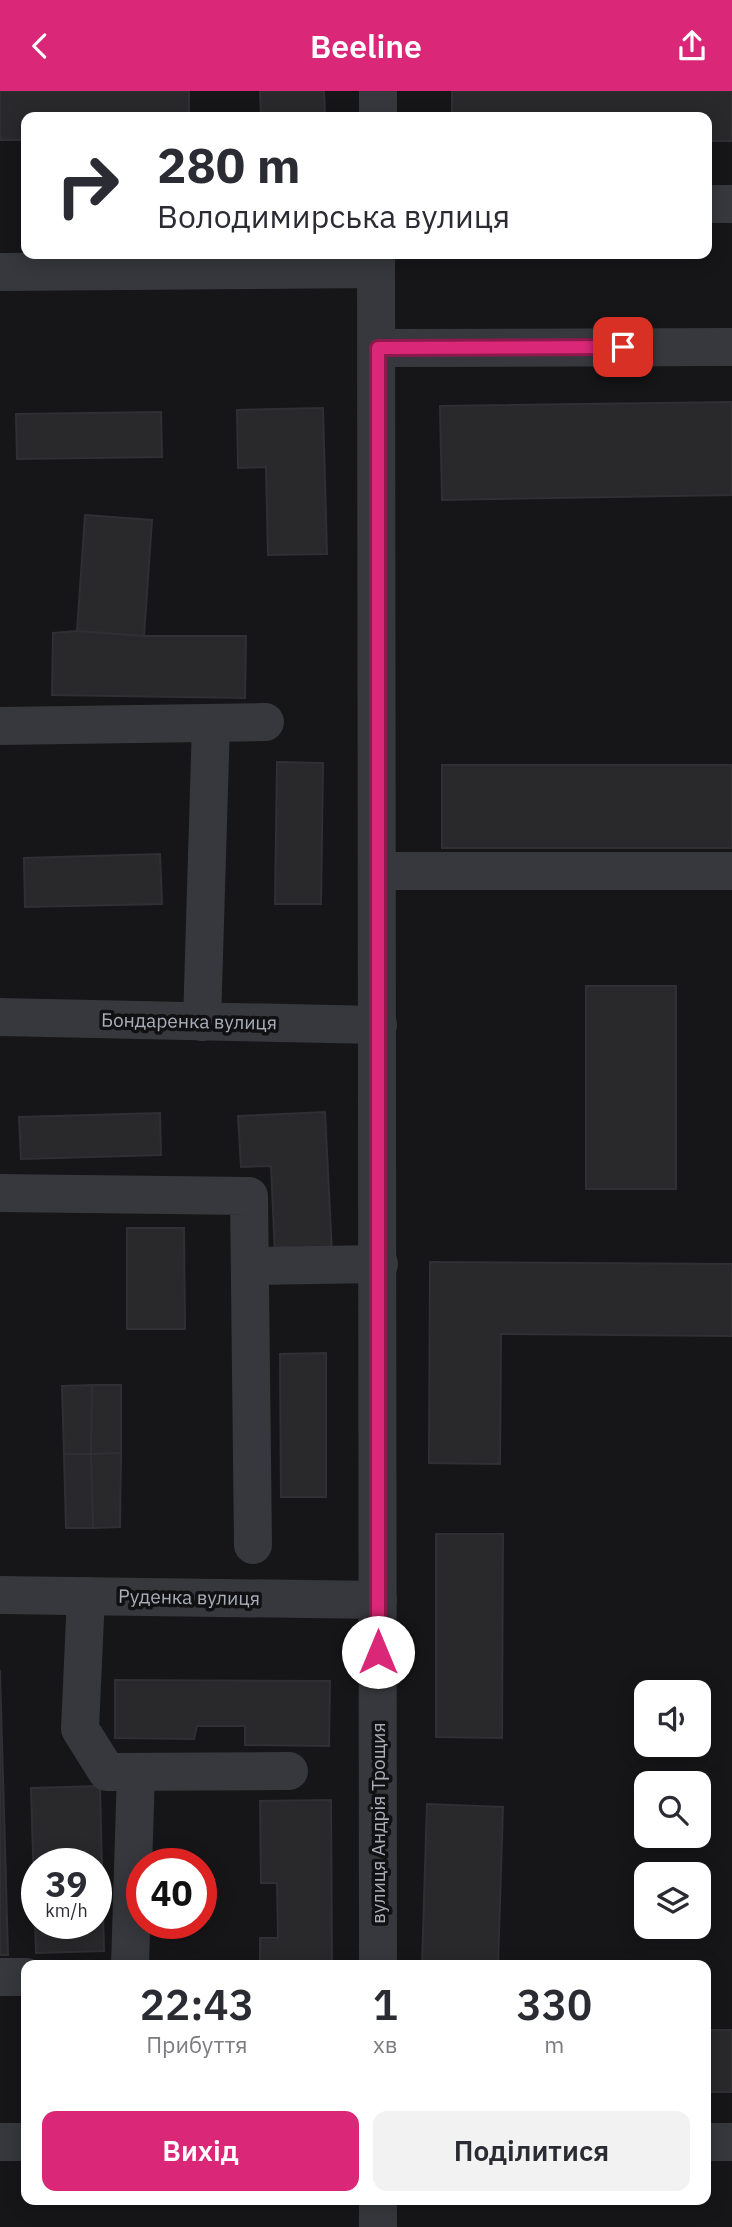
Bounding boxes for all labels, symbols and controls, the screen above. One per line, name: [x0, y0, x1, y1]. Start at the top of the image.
text: Beeline: [310, 25, 422, 67]
icon: back: [21, 27, 59, 65]
icon: share: [673, 27, 711, 65]
text: 280 m: [157, 133, 301, 196]
icon: right: [42, 140, 133, 231]
text: Володимирська вулиця: [157, 195, 510, 237]
pin: [593, 317, 653, 377]
icon: arrive: [604, 328, 642, 366]
street label: Бондаренка вулиця: [101, 1007, 277, 1035]
street label: Руденка вулиця: [118, 1584, 260, 1610]
position arrow: [341, 1615, 415, 1689]
map controls: [634, 1680, 711, 1939]
button: sound: [634, 1680, 711, 1757]
street label: вулиця Андрія Трощия: [366, 1722, 390, 1924]
button: search: [634, 1771, 711, 1848]
speed limit sign: 40: [126, 1848, 217, 1939]
text: 39: [45, 1861, 88, 1907]
button: layers: [634, 1862, 711, 1939]
text: km/h: [45, 1899, 88, 1922]
text: 22:43: [140, 1977, 254, 2032]
text: 1: [373, 1977, 398, 2032]
text: 330: [517, 1977, 592, 2032]
text: Прибуття: [146, 2029, 248, 2059]
text: хв: [373, 2029, 398, 2059]
text: m: [544, 2029, 564, 2059]
button: Вихід: [42, 2111, 359, 2191]
button: Поділитися: [373, 2111, 690, 2191]

